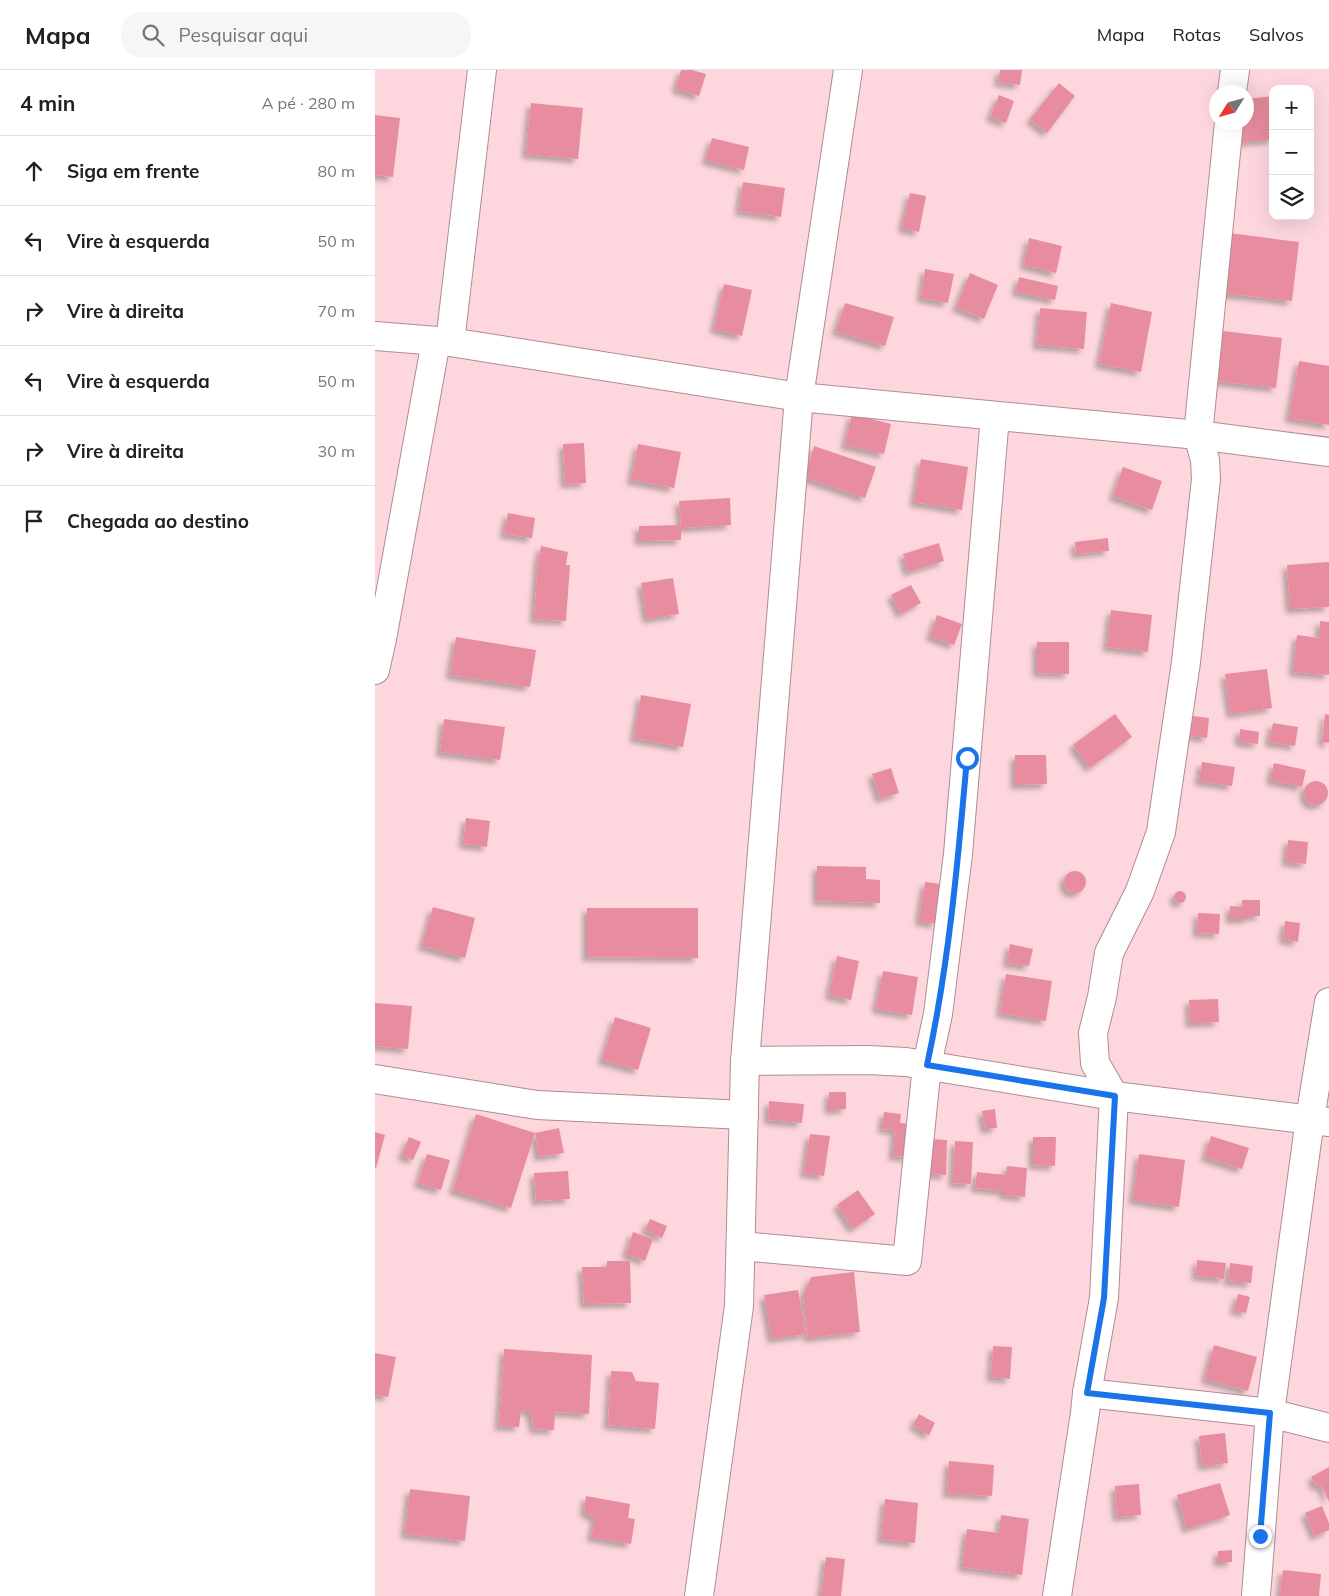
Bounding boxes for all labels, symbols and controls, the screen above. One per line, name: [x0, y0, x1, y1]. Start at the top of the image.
search box: [121, 12, 471, 57]
text: Mapa: [25, 20, 91, 50]
icon: search: [139, 21, 167, 49]
text: Pesquisar aqui: [179, 23, 308, 47]
text: Mapa: [1097, 23, 1145, 46]
text: Rotas: [1173, 23, 1221, 46]
text: Salvos: [1249, 23, 1304, 46]
north arrow: [1209, 85, 1254, 130]
map controls: [1269, 85, 1314, 220]
button: +: [1269, 85, 1314, 130]
text: 4 min: [20, 90, 75, 116]
text: A pé · 280 m: [262, 93, 355, 113]
button: −: [1269, 130, 1314, 175]
icon: ahead: [20, 157, 48, 185]
text: Siga em frente: [67, 159, 199, 183]
text: 80 m: [318, 161, 355, 181]
button: layers: [1269, 175, 1314, 220]
icon: left: [20, 227, 48, 255]
text: Vire à esquerda: [67, 229, 210, 253]
text: 50 m: [318, 231, 355, 251]
icon: right: [20, 297, 48, 325]
text: Vire à direita: [67, 299, 184, 323]
text: 70 m: [318, 301, 355, 321]
icon: left: [20, 367, 48, 395]
text: Vire à esquerda: [67, 369, 210, 393]
text: 50 m: [318, 371, 355, 391]
icon: right: [20, 437, 48, 465]
text: Vire à direita: [67, 439, 184, 463]
text: 30 m: [318, 441, 355, 461]
icon: arrive: [20, 507, 48, 535]
text: Chegada ao destino: [67, 509, 249, 533]
route start: [956, 747, 979, 770]
route end: [1249, 1525, 1272, 1548]

